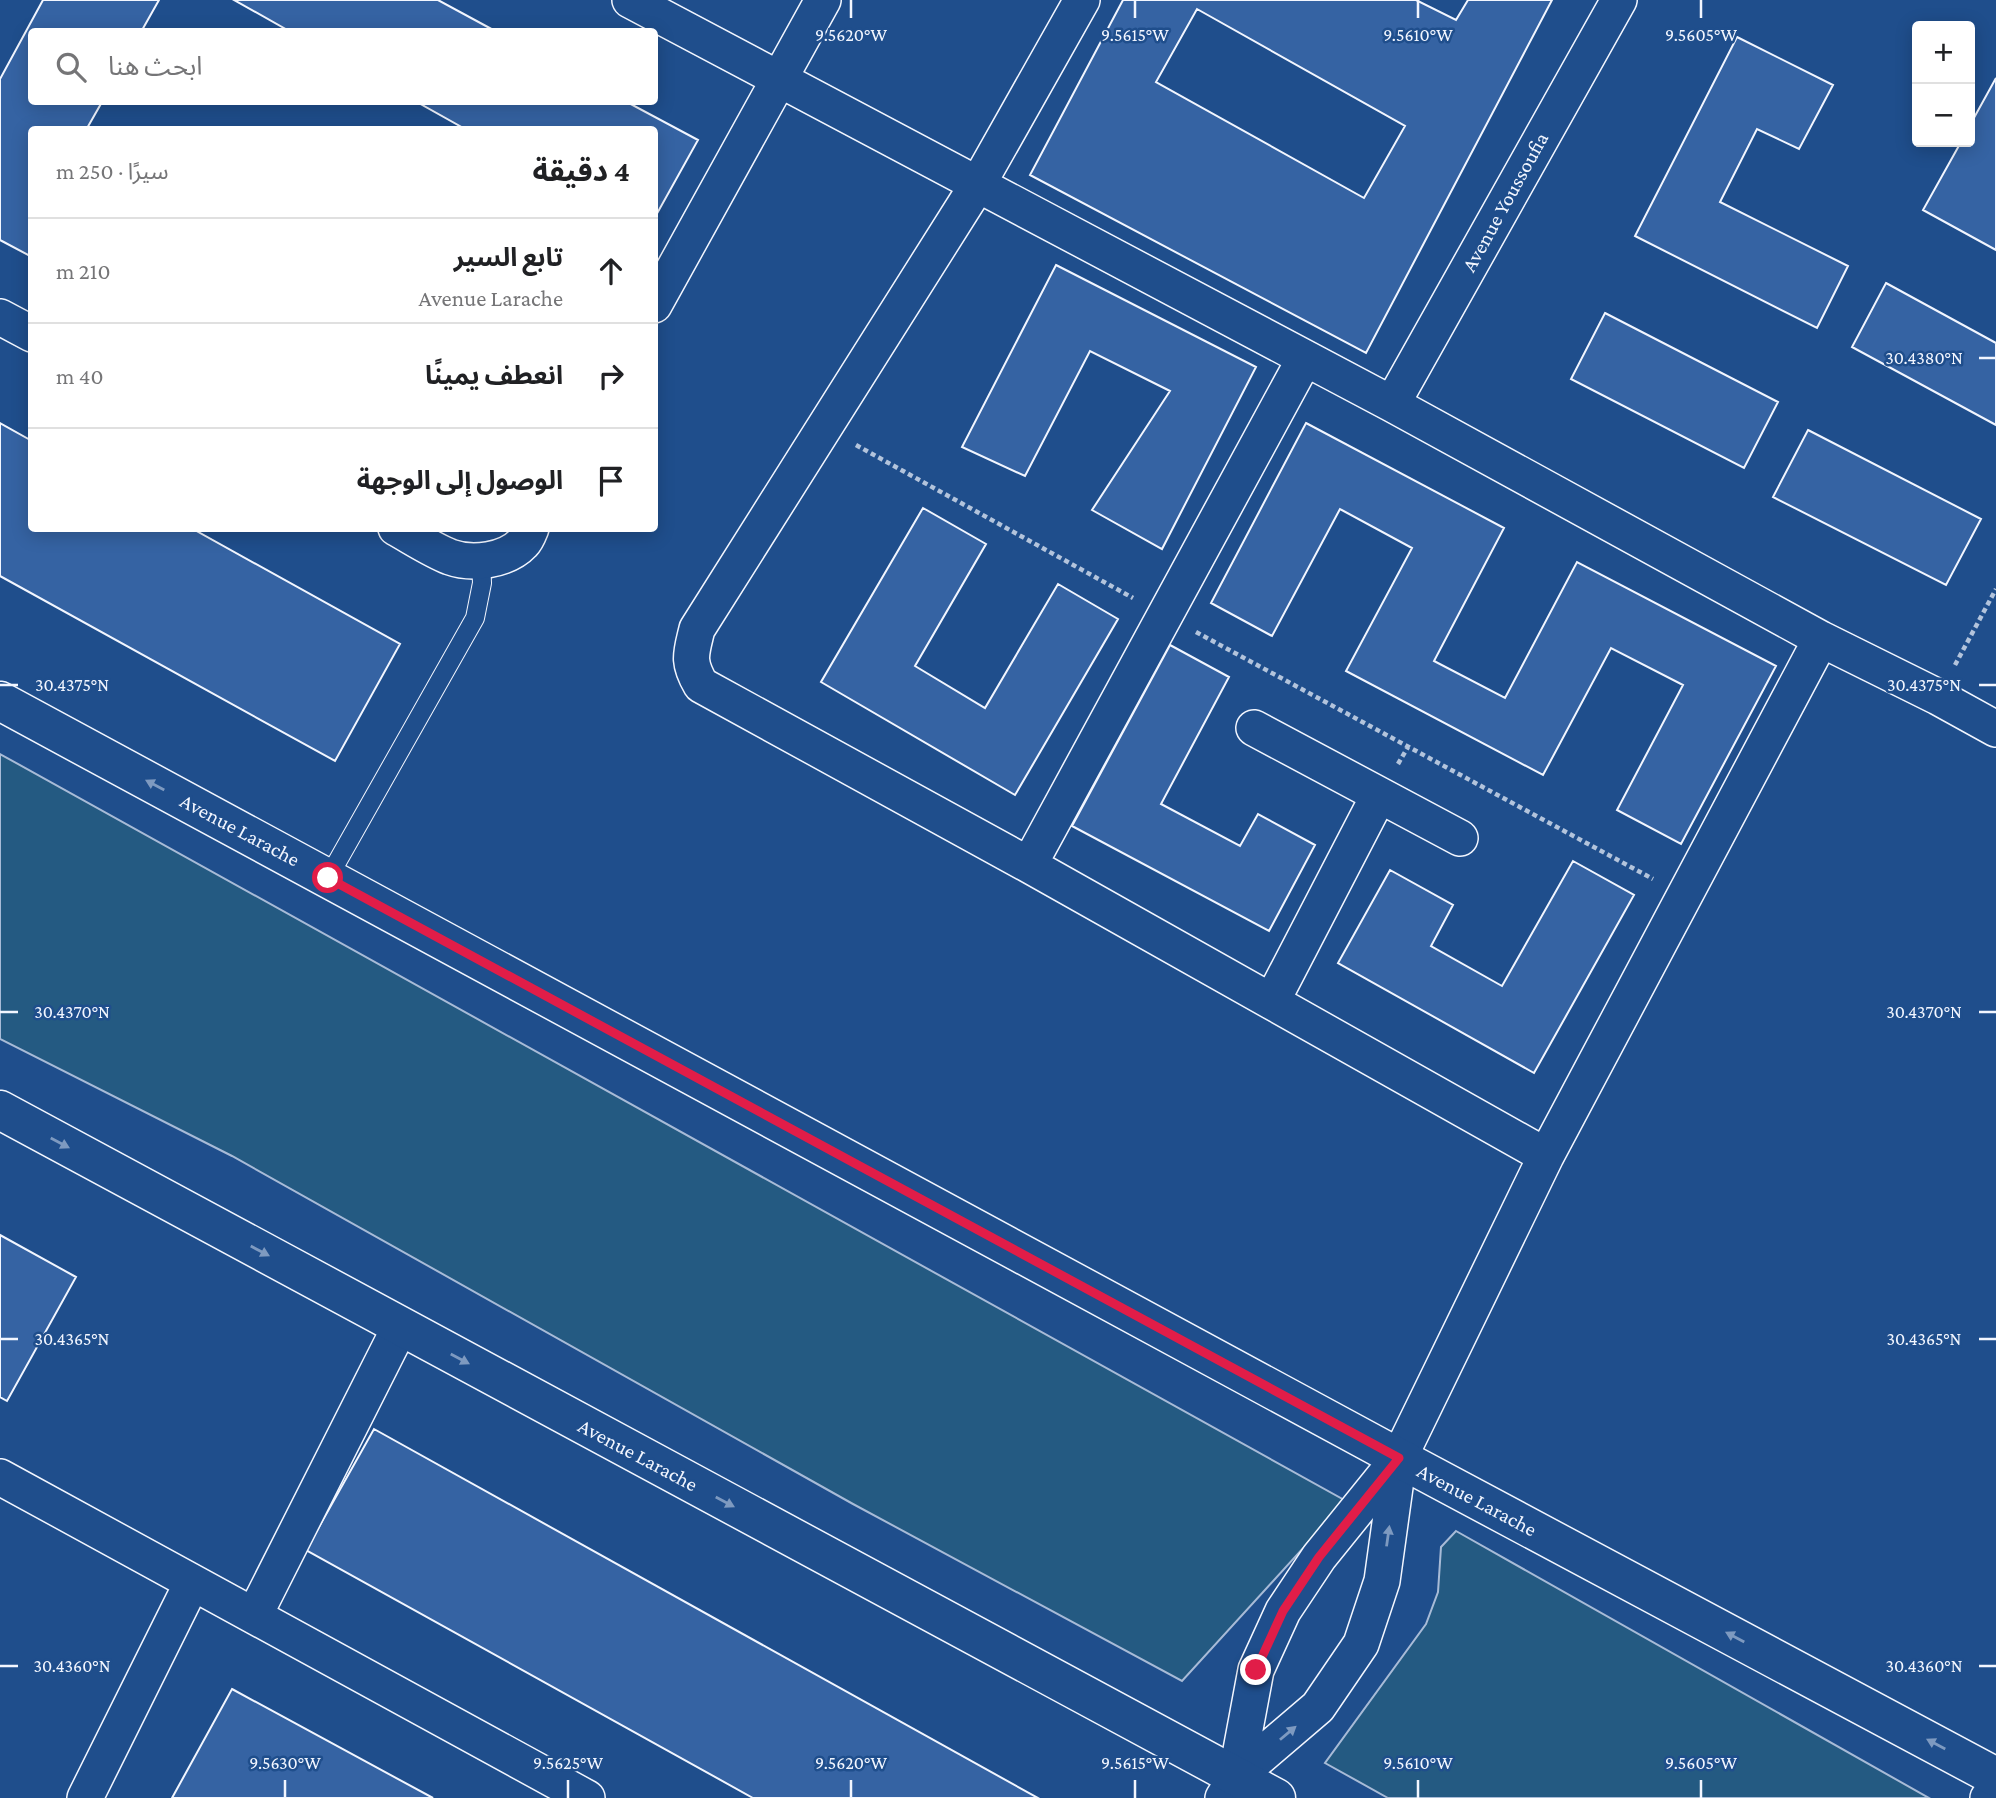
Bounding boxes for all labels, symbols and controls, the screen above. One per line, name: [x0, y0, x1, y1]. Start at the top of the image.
map controls: [1912, 21, 1975, 147]
button: +: [1912, 21, 1975, 84]
text: 9.5620°W: [815, 25, 887, 45]
text: 9.5615°W: [1101, 25, 1169, 45]
text: 9.5610°W: [1383, 25, 1453, 45]
text: 9.5605°W: [1665, 25, 1737, 45]
search box: [28, 28, 658, 105]
icon: search: [52, 48, 90, 86]
text: ابحث هنا: [108, 52, 202, 81]
button: −: [1912, 84, 1975, 147]
street label: Avenue Youssoufia: [1457, 128, 1553, 276]
text: 4 دقيقة: [533, 154, 630, 187]
text: سيرًا · 250 m: [56, 158, 168, 184]
text: تابع السير: [454, 243, 563, 272]
icon: ahead: [592, 252, 630, 290]
text: 210 m: [56, 258, 110, 284]
text: Avenue Larache: [419, 285, 563, 311]
text: 30.4380°N: [1885, 348, 1963, 368]
icon: right: [592, 357, 630, 395]
text: انعطف يمينًا: [425, 361, 563, 390]
text: 40 m: [56, 363, 104, 389]
icon: arrive: [592, 462, 630, 500]
text: الوصول إلى الوجهة: [357, 466, 563, 495]
text: 30.4375°N: [35, 675, 109, 695]
text: 30.4375°N: [1887, 675, 1961, 695]
one-way arrow: [145, 779, 165, 790]
street label: Avenue Larache: [176, 788, 304, 872]
route start: [312, 862, 343, 893]
text: 30.4370°N: [34, 1002, 110, 1022]
text: 30.4370°N: [1886, 1002, 1962, 1022]
one-way arrow: [50, 1137, 70, 1149]
one-way arrow: [250, 1245, 270, 1257]
text: 30.4365°N: [35, 1329, 110, 1349]
text: 30.4365°N: [1887, 1329, 1962, 1349]
one-way arrow: [450, 1354, 470, 1365]
street label: Avenue Larache: [574, 1413, 702, 1497]
street label: Avenue Larache: [1413, 1458, 1541, 1542]
one-way arrow: [716, 1496, 735, 1508]
one-way arrow: [1383, 1525, 1394, 1547]
one-way arrow: [1725, 1632, 1745, 1643]
route end: [1240, 1654, 1271, 1685]
text: 30.4360°N: [33, 1656, 111, 1676]
text: 30.4360°N: [1885, 1656, 1963, 1676]
one-way arrow: [1279, 1725, 1297, 1740]
one-way arrow: [1926, 1739, 1946, 1750]
text: 9.5630°W: [249, 1753, 321, 1773]
text: 9.5625°W: [533, 1753, 603, 1773]
text: 9.5620°W: [815, 1753, 887, 1773]
text: 9.5615°W: [1101, 1753, 1169, 1773]
text: 9.5610°W: [1383, 1753, 1453, 1773]
text: 9.5605°W: [1665, 1753, 1737, 1773]

